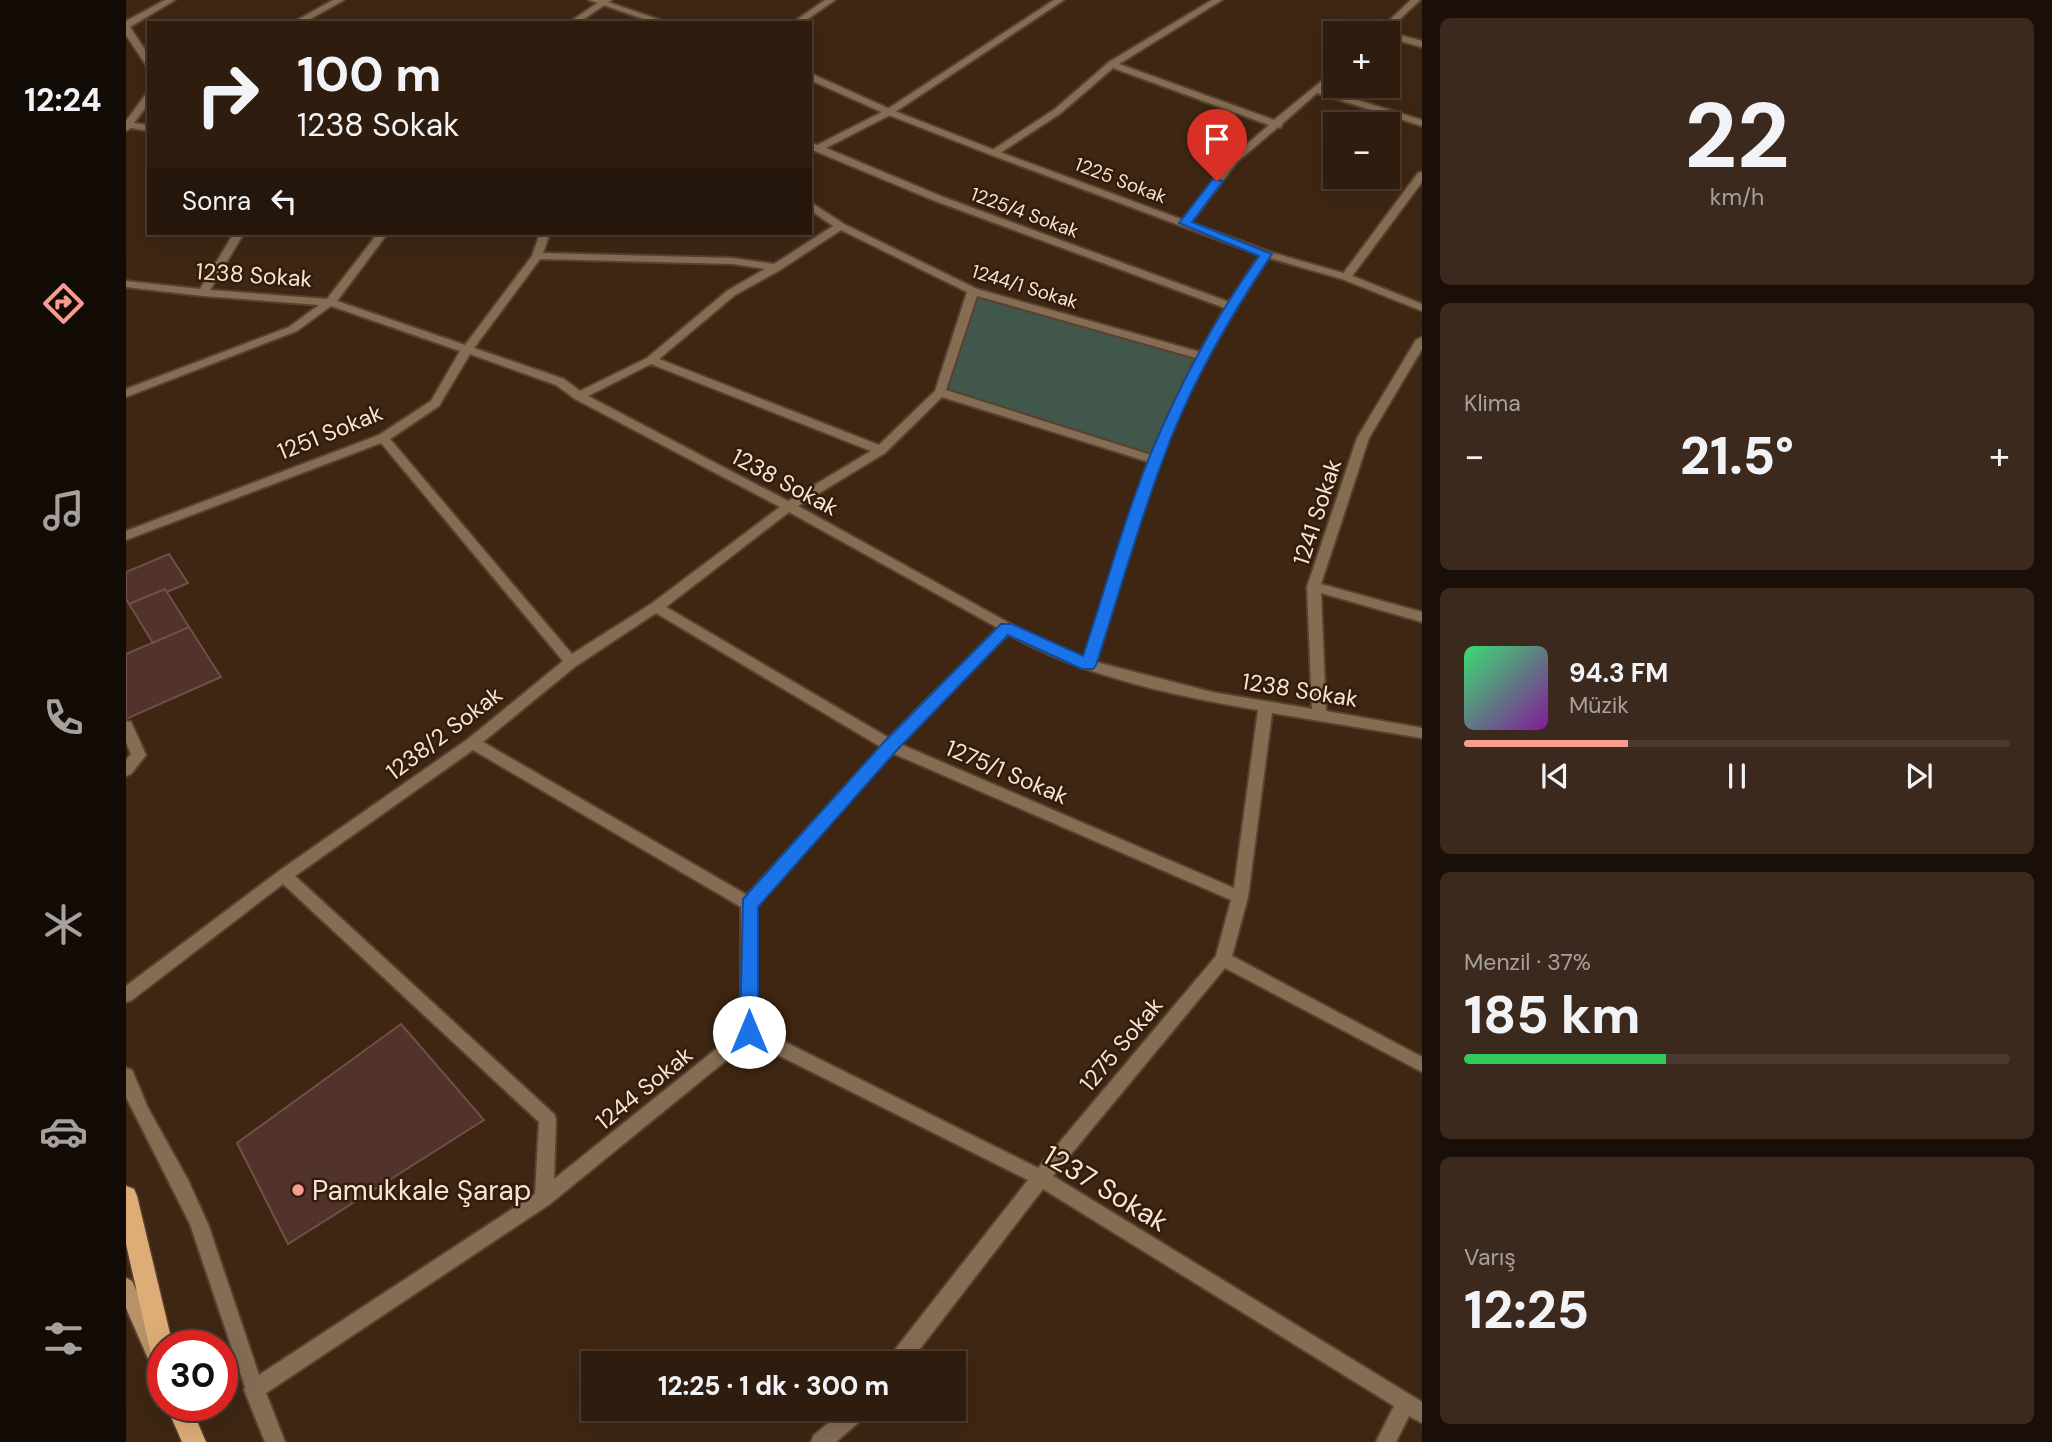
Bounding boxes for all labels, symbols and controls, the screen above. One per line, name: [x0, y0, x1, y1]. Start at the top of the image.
map controls: [1323, 21, 1400, 189]
button: +: [1323, 21, 1400, 98]
text: 100 m: [297, 42, 441, 106]
icon: right: [182, 49, 273, 140]
text: 22: [1684, 77, 1790, 195]
text: 12:24: [24, 79, 102, 121]
text: 1238 Sokak: [297, 104, 459, 146]
pin: [1187, 109, 1247, 181]
button: −: [1323, 112, 1400, 189]
icon: arrive: [1198, 120, 1236, 158]
street label: 1225 Sokak: [1071, 152, 1171, 210]
street label: 1225/4 Sokak: [967, 181, 1083, 244]
icon: left: [265, 182, 303, 220]
text: km/h: [1710, 182, 1764, 212]
text: Sonra: [182, 184, 251, 218]
street label: 1238 Sokak: [195, 256, 314, 294]
street label: 1244/1 Sokak: [969, 258, 1081, 315]
icon: directions: [39, 279, 88, 328]
text: Klima: [1464, 388, 1521, 418]
street label: 1251 Sokak: [273, 397, 387, 467]
text: 21.5°: [1680, 422, 1794, 490]
text: −: [1464, 431, 1485, 481]
text: +: [1989, 431, 2010, 481]
street label: 1238 Sokak: [726, 441, 844, 523]
street label: 1241 Sokak: [1286, 455, 1348, 569]
icon: music: [39, 486, 88, 535]
text: 94.3 FM: [1569, 656, 1668, 690]
street label: 1238 Sokak: [1240, 666, 1360, 714]
street label: 1238/2 Sokak: [380, 679, 509, 787]
text: Müzik: [1569, 690, 1629, 720]
icon: phone: [39, 693, 88, 742]
street label: 1275/1 Sokak: [941, 733, 1073, 811]
icon: previous: [1536, 757, 1574, 795]
icon: pause: [1718, 757, 1756, 795]
icon: next: [1900, 757, 1938, 795]
icon: climate: [39, 900, 88, 949]
text: Menzil · 37%: [1464, 947, 1591, 977]
text: 185 km: [1464, 981, 1640, 1049]
street label: 1275 Sokak: [1073, 990, 1170, 1097]
position arrow: [712, 995, 786, 1069]
street label: 1244 Sokak: [589, 1039, 699, 1136]
icon: car: [39, 1107, 88, 1156]
street label: 1237 Sokak: [1036, 1137, 1175, 1240]
place label: Pamukkale Şarap: [312, 1172, 531, 1209]
marker: Pamukkale Şarap: [290, 1182, 306, 1198]
text: Varış: [1464, 1242, 1516, 1272]
text: 12:25: [1464, 1276, 1589, 1344]
icon: filters: [39, 1314, 88, 1363]
speed limit sign: 30: [147, 1330, 238, 1421]
text: 12:25 · 1 dk · 300 m: [658, 1369, 889, 1403]

